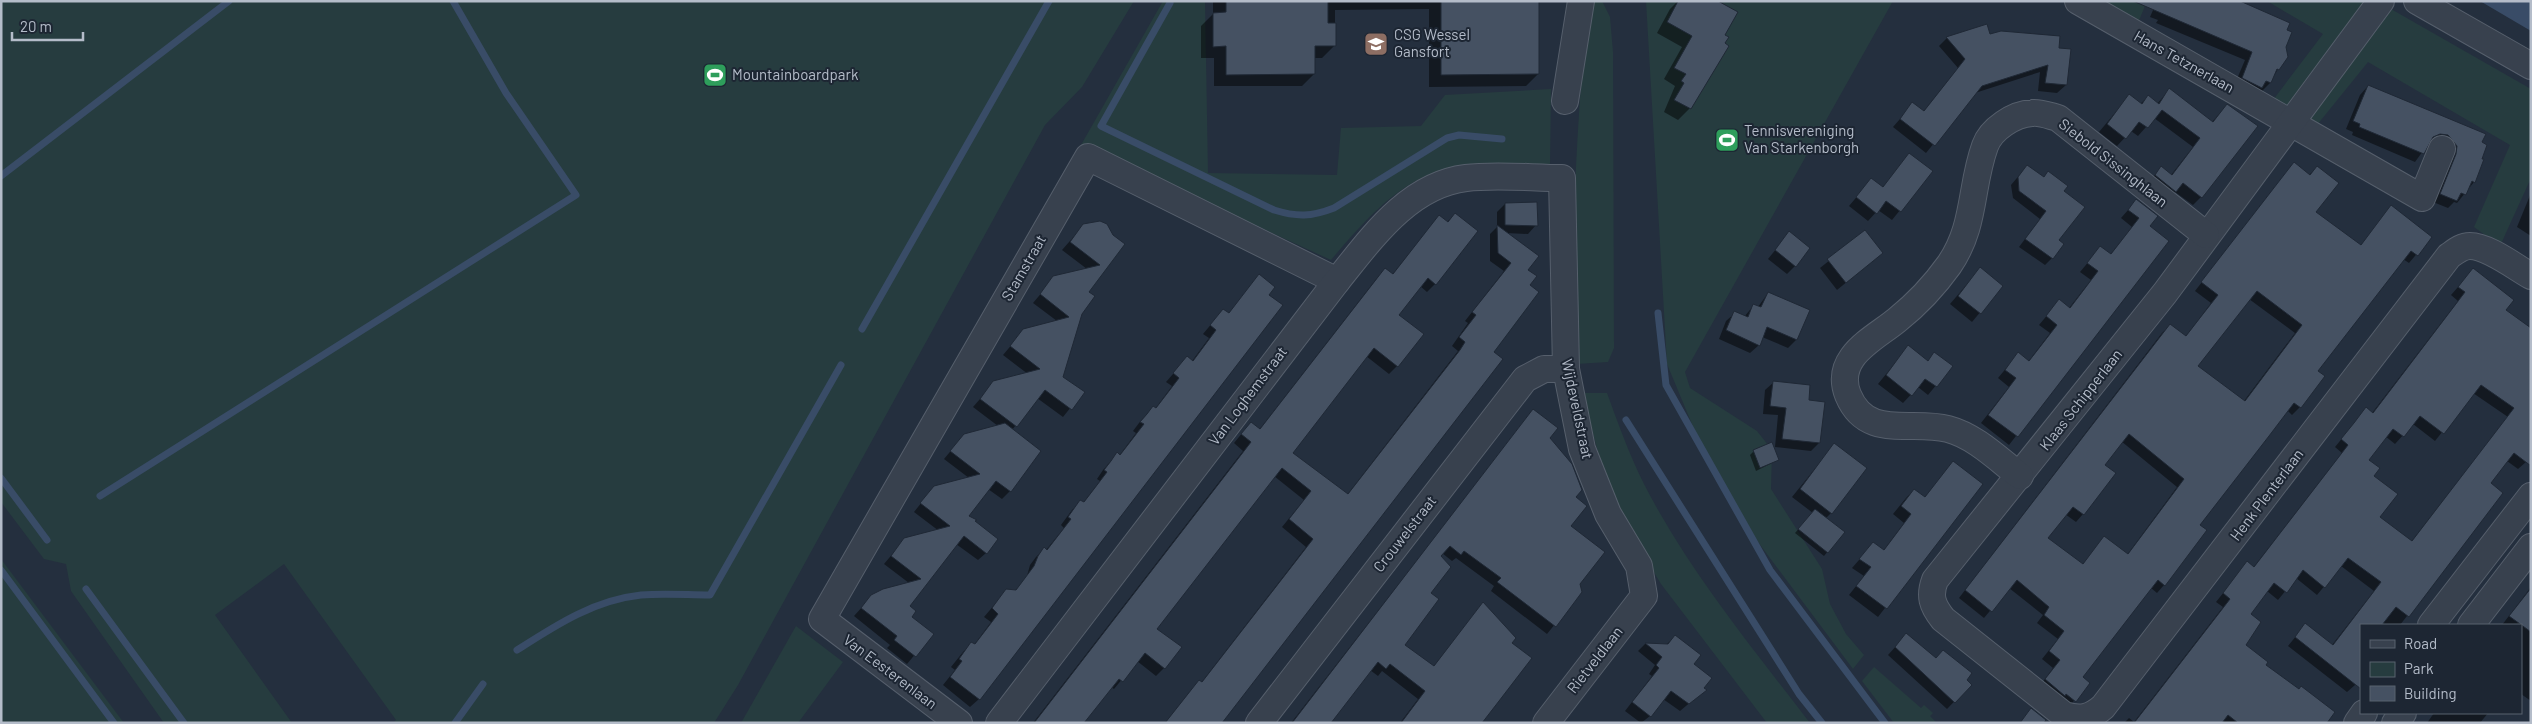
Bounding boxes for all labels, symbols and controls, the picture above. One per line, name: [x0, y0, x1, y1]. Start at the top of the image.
scale bar: [12, 10, 84, 42]
text: 20 m: [20, 17, 52, 35]
place label: CSG Wessel Gansfort: [1394, 25, 1470, 60]
street label: Hans Tetznerlaan: [2131, 26, 2238, 96]
school or university icon: CSG Wessel Gansfort: [1363, 31, 1389, 57]
sports icon: Mountainboardpark: [702, 62, 728, 88]
place label: Mountainboardpark: [732, 65, 859, 83]
street label: Siebold Sissinghlaan: [2056, 114, 2172, 210]
place label: Tennisvereniging Van Starkenborgh: [1744, 121, 1859, 156]
sports icon: Tennisvereniging Van Starkenborgh: [1714, 127, 1740, 153]
street label: Stamstraat: [997, 231, 1049, 304]
street label: Van Loghemstraat: [1204, 343, 1290, 448]
street label: Klaas Schipperlaan: [2035, 345, 2125, 454]
street label: Wijdeveldstraat: [1559, 357, 1597, 461]
street label: Henk Plenterlaan: [2226, 445, 2307, 544]
street label: Crouwelstraat: [1369, 492, 1439, 575]
street label: Rietveldlaan: [1563, 622, 1626, 696]
legend: [2360, 624, 2522, 714]
street label: Van Eesterenlaan: [840, 630, 941, 712]
text: Road: [2404, 634, 2437, 652]
text: Park: [2404, 659, 2434, 677]
text: Building: [2404, 684, 2457, 702]

